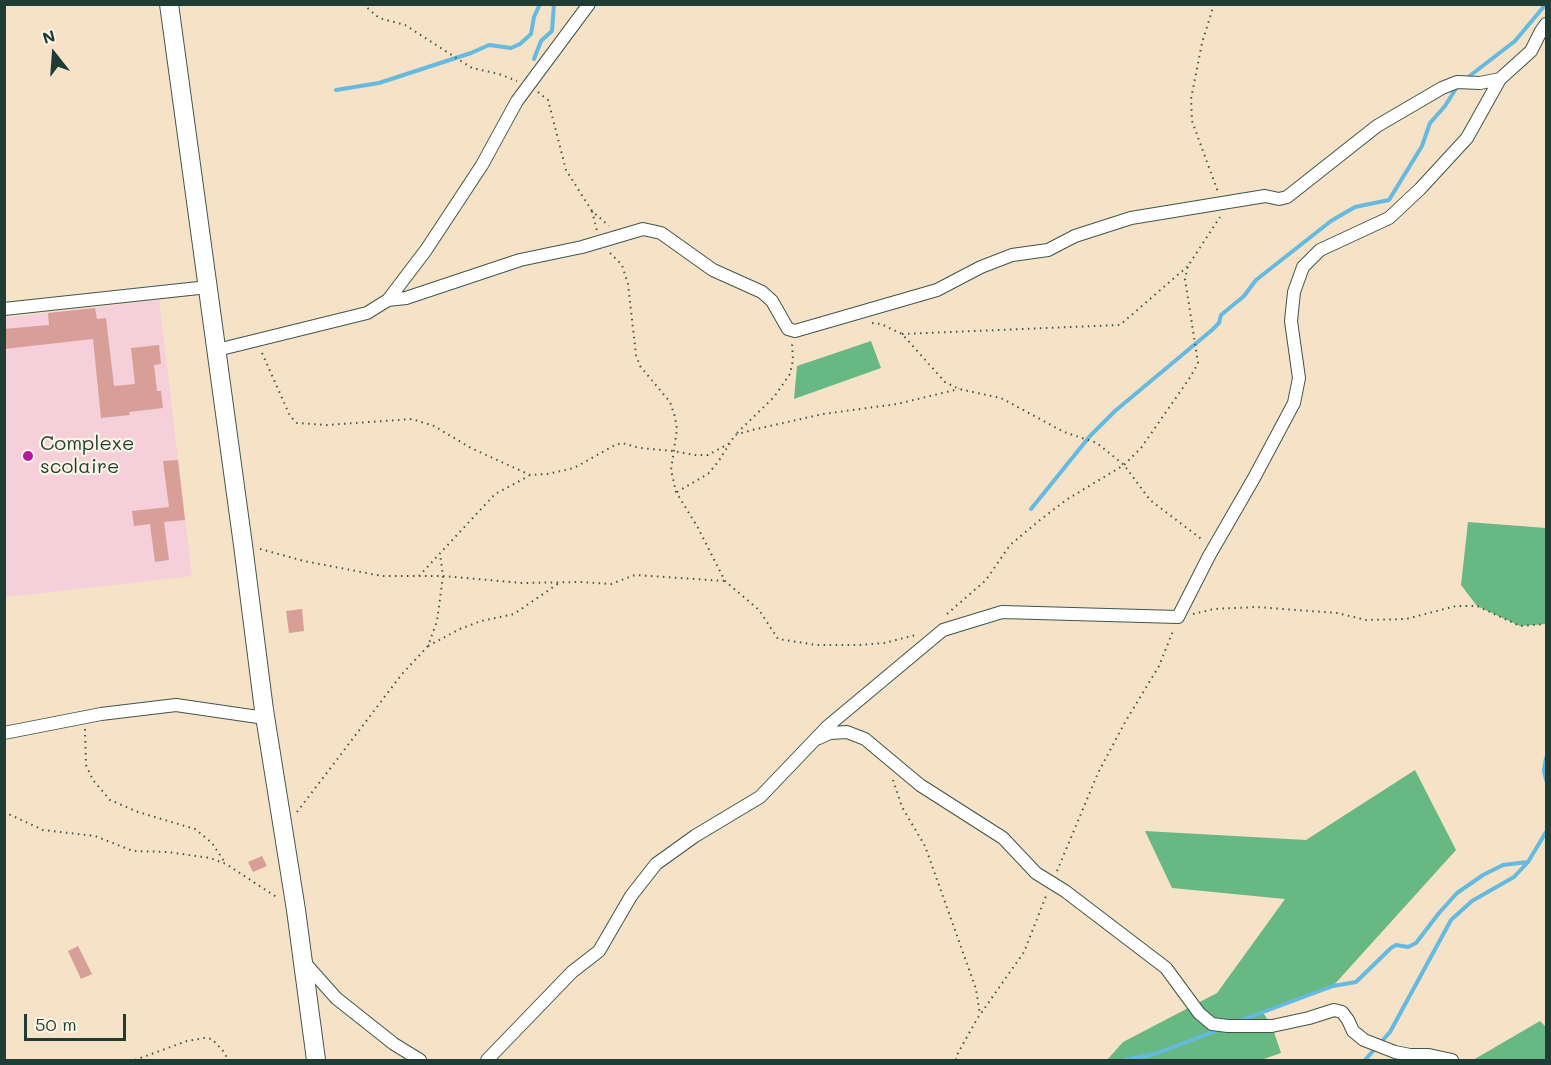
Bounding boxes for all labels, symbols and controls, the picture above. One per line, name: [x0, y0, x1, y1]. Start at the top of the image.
north arrow: [24, 24, 84, 84]
text: N: [40, 24, 57, 48]
place label: Complexe scolaire: [40, 432, 134, 479]
marker: Complexe scolaire: [21, 449, 35, 463]
scale bar: [27, 1002, 129, 1040]
text: 50 m: [35, 1012, 77, 1036]

